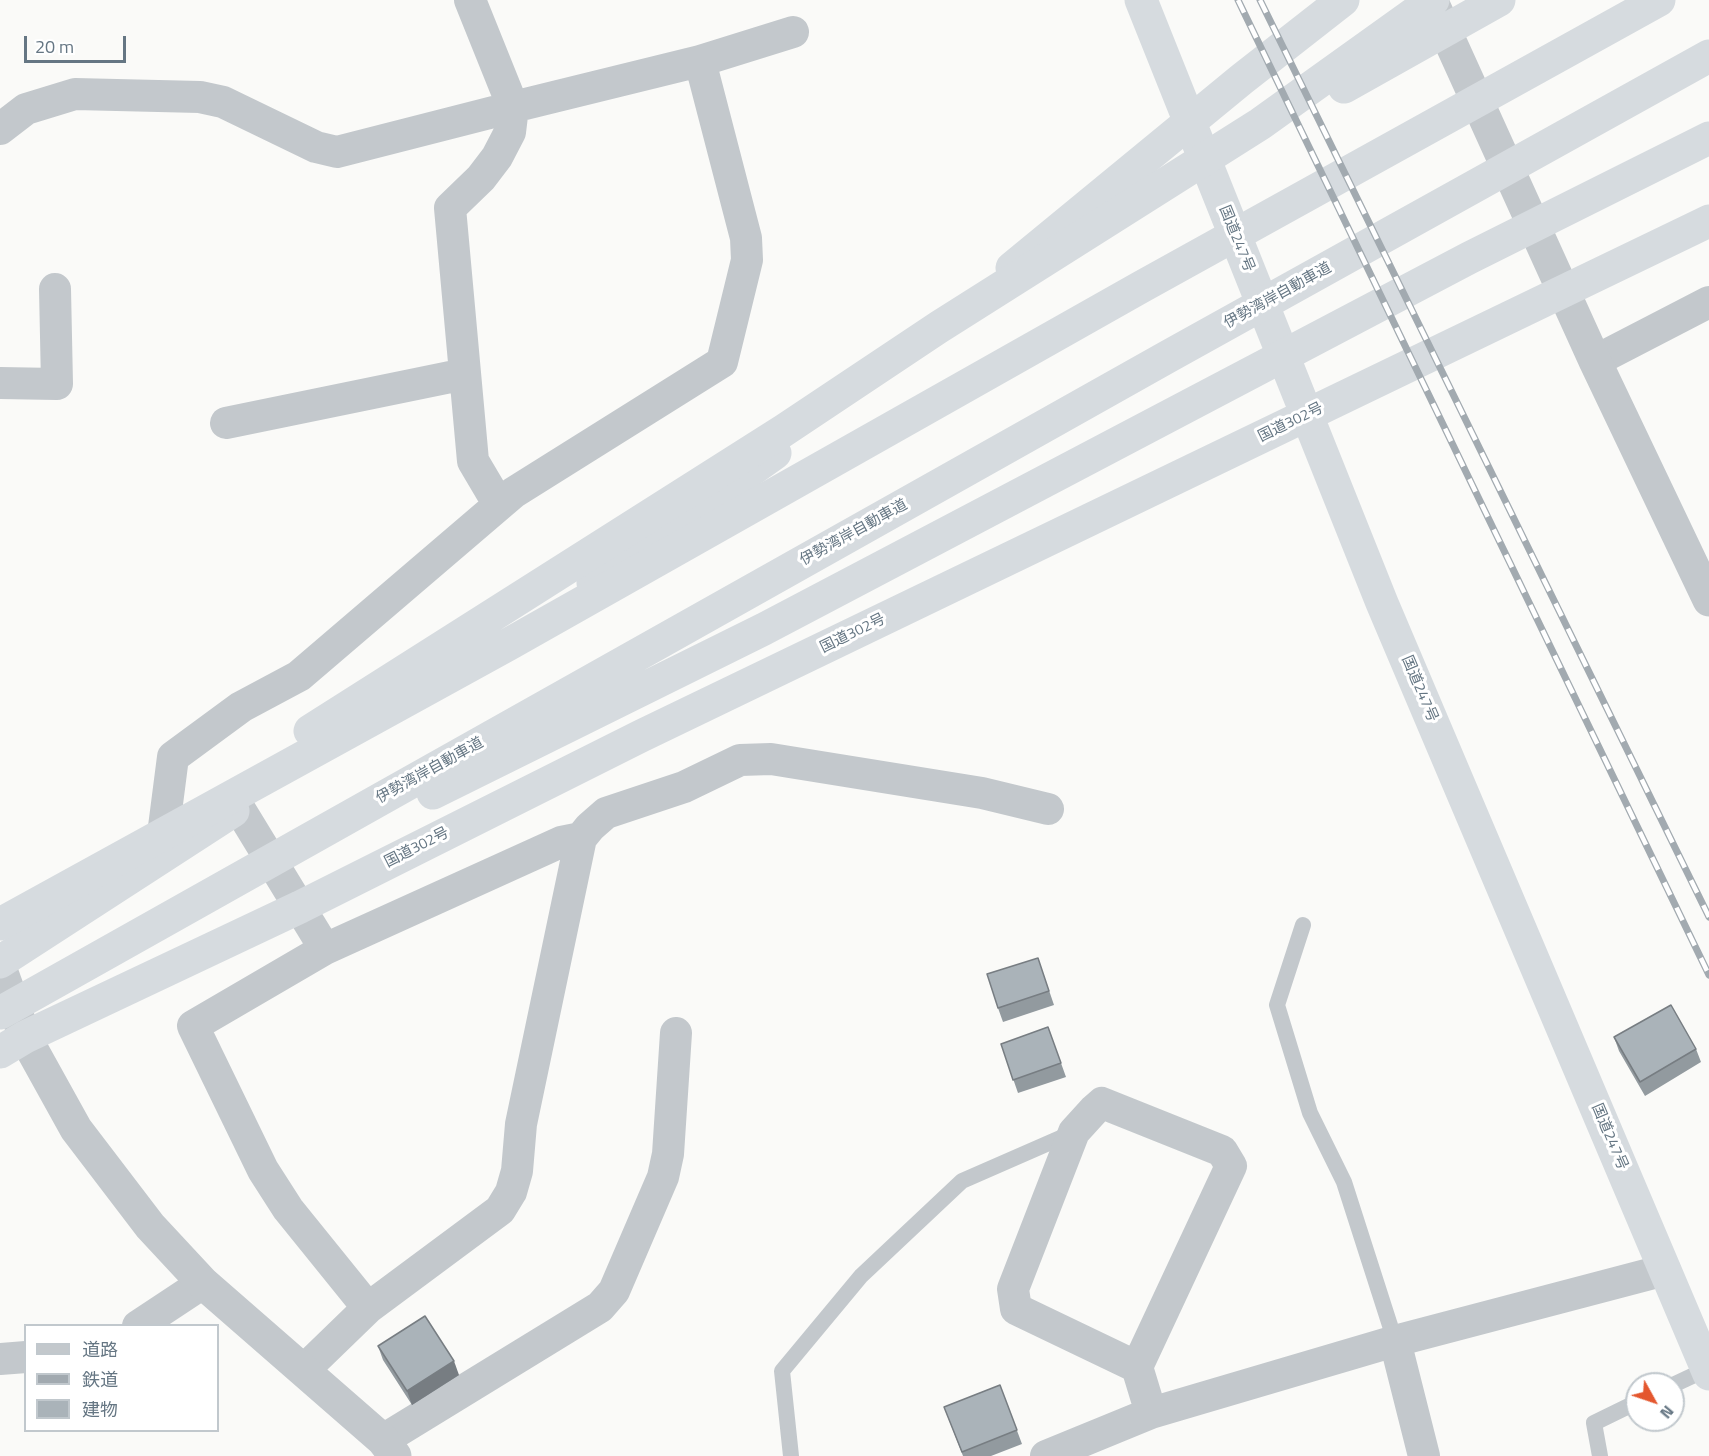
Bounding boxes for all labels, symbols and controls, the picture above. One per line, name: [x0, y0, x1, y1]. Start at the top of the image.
scale bar: [27, 24, 129, 62]
text: 20 m: [35, 33, 74, 60]
street label: 国道247号: [1215, 203, 1257, 275]
street label: 伊勢湾岸自動車道: [1221, 259, 1335, 333]
street label: 国道302号: [1256, 400, 1326, 446]
street label: 伊勢湾岸自動車道: [797, 496, 911, 570]
street label: 国道302号: [818, 611, 888, 657]
street label: 国道247号: [1397, 653, 1441, 725]
street label: 伊勢湾岸自動車道: [373, 734, 487, 808]
street label: 国道302号: [382, 824, 452, 872]
street label: 国道247号: [1587, 1101, 1631, 1173]
legend: [24, 1324, 219, 1432]
text: 道路: [82, 1336, 118, 1363]
text: 鉄道: [82, 1366, 118, 1393]
north arrow: [1625, 1372, 1685, 1432]
text: 建物: [82, 1396, 118, 1423]
text: N: [1654, 1400, 1680, 1424]

